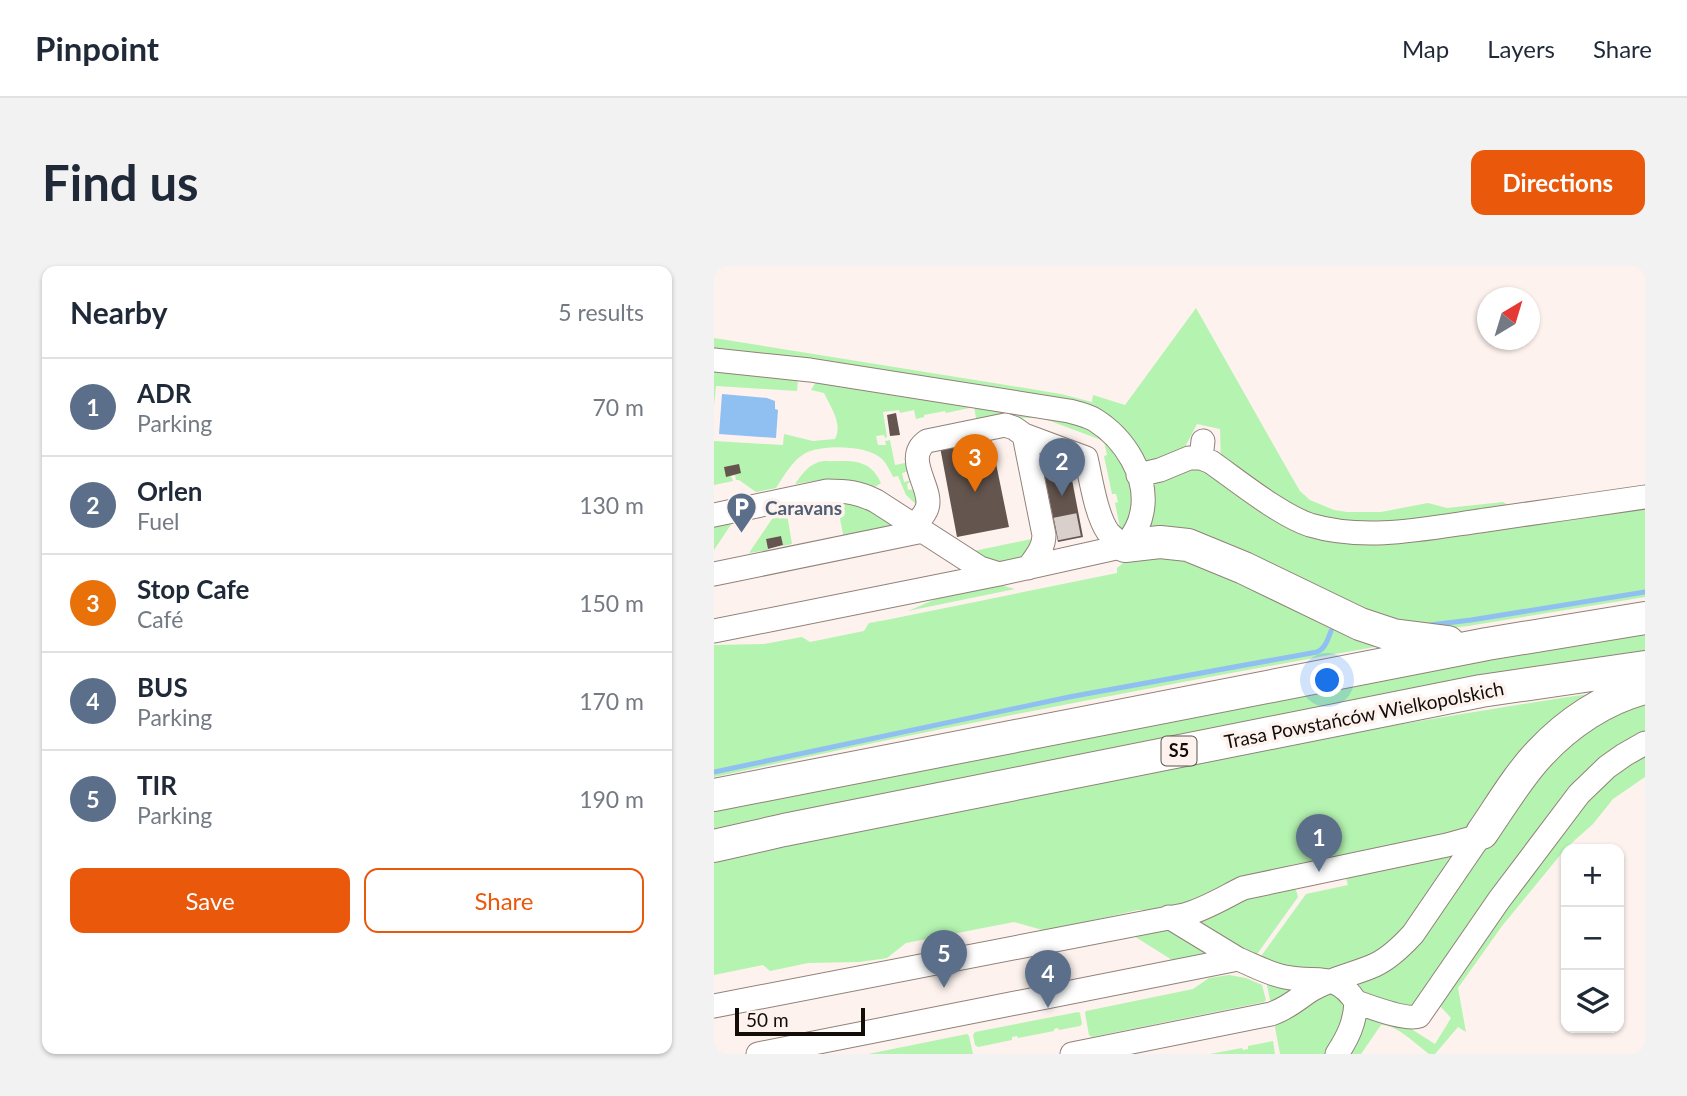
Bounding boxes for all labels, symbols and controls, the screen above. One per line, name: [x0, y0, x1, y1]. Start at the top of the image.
text: Pinpoint: [35, 28, 159, 68]
text: Map: [1402, 34, 1449, 63]
text: Layers: [1487, 34, 1555, 63]
text: Share: [1593, 34, 1652, 63]
button: Directions: [1471, 150, 1645, 215]
text: Find us: [42, 153, 199, 211]
north arrow: [1477, 287, 1540, 350]
text: Nearby: [70, 294, 168, 330]
text: 5 results: [558, 298, 644, 326]
text: ADR: [137, 377, 192, 409]
text: 1: [86, 393, 100, 421]
text: 70 m: [593, 393, 644, 421]
text: Parking: [137, 409, 212, 437]
pin: 3: [952, 434, 998, 492]
pin: 2: [1039, 438, 1085, 496]
text: Orlen: [137, 475, 203, 507]
text: 2: [86, 491, 100, 519]
text: 130 m: [579, 491, 644, 519]
parking icon: Caravans: [725, 491, 759, 535]
place label: Caravans: [765, 496, 842, 519]
text: Fuel: [137, 507, 180, 535]
text: Stop Cafe: [137, 573, 249, 605]
text: 3: [86, 589, 100, 617]
text: 150 m: [579, 589, 644, 617]
text: Café: [137, 605, 183, 633]
your location: [1310, 663, 1344, 697]
text: BUS: [137, 671, 188, 703]
street label: Trasa Powstańców Wielkopolskich: [1222, 676, 1506, 753]
text: 4: [86, 687, 100, 715]
text: 170 m: [579, 687, 644, 715]
text: Parking: [137, 703, 212, 731]
road number: S5: [1162, 737, 1196, 766]
text: TIR: [137, 769, 177, 801]
text: 5: [86, 785, 100, 813]
text: 190 m: [579, 785, 644, 813]
text: Parking: [137, 801, 212, 829]
pin: 1: [1296, 814, 1342, 872]
map controls: [1561, 844, 1624, 1033]
button: +: [1561, 844, 1624, 907]
button: Save: [70, 868, 350, 933]
button: Share: [364, 868, 644, 933]
button: −: [1561, 907, 1624, 970]
pin: 5: [921, 930, 967, 988]
pin: 4: [1025, 950, 1071, 1008]
button: layers: [1561, 970, 1624, 1033]
scale bar: [735, 1005, 864, 1037]
text: 50 m: [746, 1008, 789, 1031]

